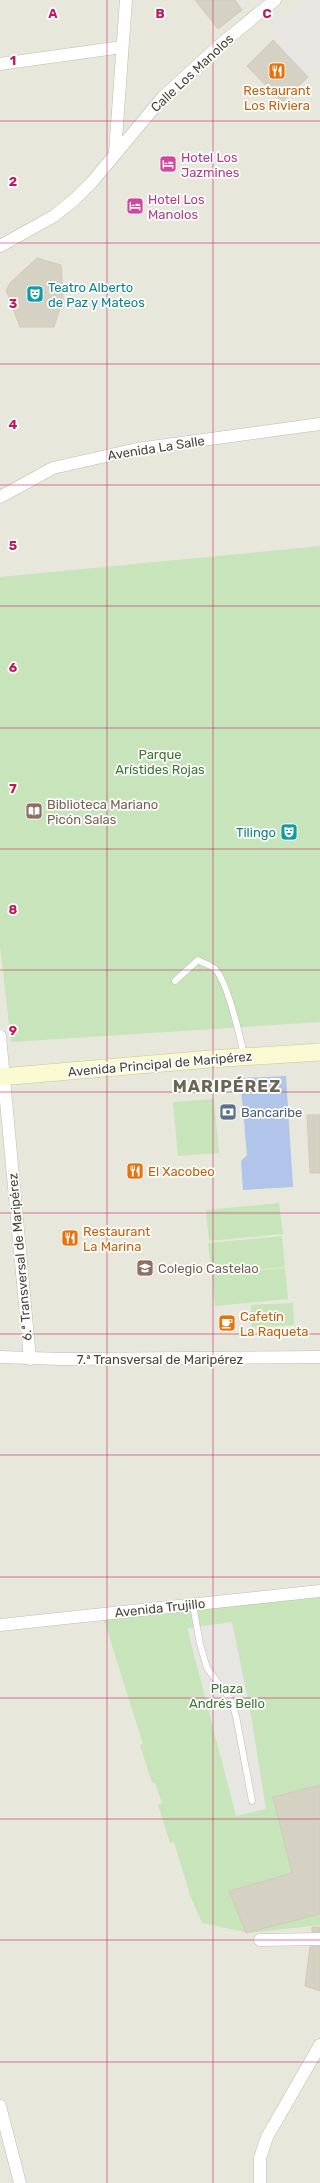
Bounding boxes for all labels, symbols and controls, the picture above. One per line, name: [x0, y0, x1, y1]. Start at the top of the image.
text: A: [48, 6, 58, 21]
text: B: [155, 6, 165, 21]
text: C: [262, 6, 272, 21]
street label: Calle Los Manolos: [148, 31, 237, 115]
text: 1: [10, 53, 16, 68]
restaurant icon: Restaurant Los Riviera: [267, 61, 287, 81]
place label: Restaurant Los Riviera: [243, 83, 311, 113]
place label: Hotel Los Jazmines: [181, 150, 240, 180]
hotel icon: Hotel Los Jazmines: [158, 154, 178, 174]
text: 2: [9, 174, 17, 189]
place label: Hotel Los Manolos: [148, 192, 205, 222]
hotel icon: Hotel Los Manolos: [125, 196, 145, 216]
place label: Teatro Alberto de Paz y Mateos: [48, 280, 145, 310]
theatre icon: Teatro Alberto de Paz y Mateos: [25, 284, 45, 304]
text: 3: [9, 296, 18, 311]
text: 4: [9, 417, 18, 432]
street label: Avenida La Salle: [106, 433, 206, 463]
text: 5: [9, 538, 17, 553]
text: 6: [9, 660, 18, 675]
park label: Parque Arístides Rojas: [115, 747, 205, 777]
text: 7: [9, 781, 17, 796]
place label: Biblioteca Mariano Picón Salas: [47, 797, 158, 827]
library icon: Biblioteca Mariano Picón Salas: [24, 801, 44, 821]
theatre icon: Tilingo: [279, 822, 299, 842]
place label: Tilingo: [236, 825, 276, 841]
text: 8: [9, 902, 18, 917]
text: 9: [9, 1023, 17, 1038]
street label: Avenida Principal de Maripérez: [67, 1048, 253, 1080]
district label: MARIPÉREZ: [173, 1076, 281, 1096]
bank icon: Bancaribe: [218, 1102, 238, 1122]
place label: Bancaribe: [241, 1105, 302, 1120]
restaurant icon: El Xacobeo: [125, 1161, 145, 1181]
place label: El Xacobeo: [148, 1164, 215, 1179]
street label: 6.ª Transversal de Maripérez: [5, 1172, 35, 1341]
place label: Restaurant La Marina: [83, 1224, 150, 1254]
restaurant icon: Restaurant La Marina: [60, 1228, 80, 1248]
school or university icon: Colegio Castelao: [135, 1258, 155, 1278]
place label: Colegio Castelao: [158, 1261, 259, 1277]
place label: Cafetín La Raqueta: [240, 1309, 308, 1339]
cafe icon: Cafetín La Raqueta: [217, 1313, 237, 1333]
street label: 7.ª Transversal de Maripérez: [77, 1352, 244, 1367]
street label: Avenida Trujillo: [114, 1596, 206, 1620]
park label: Plaza Andrés Bello: [189, 1681, 265, 1711]

